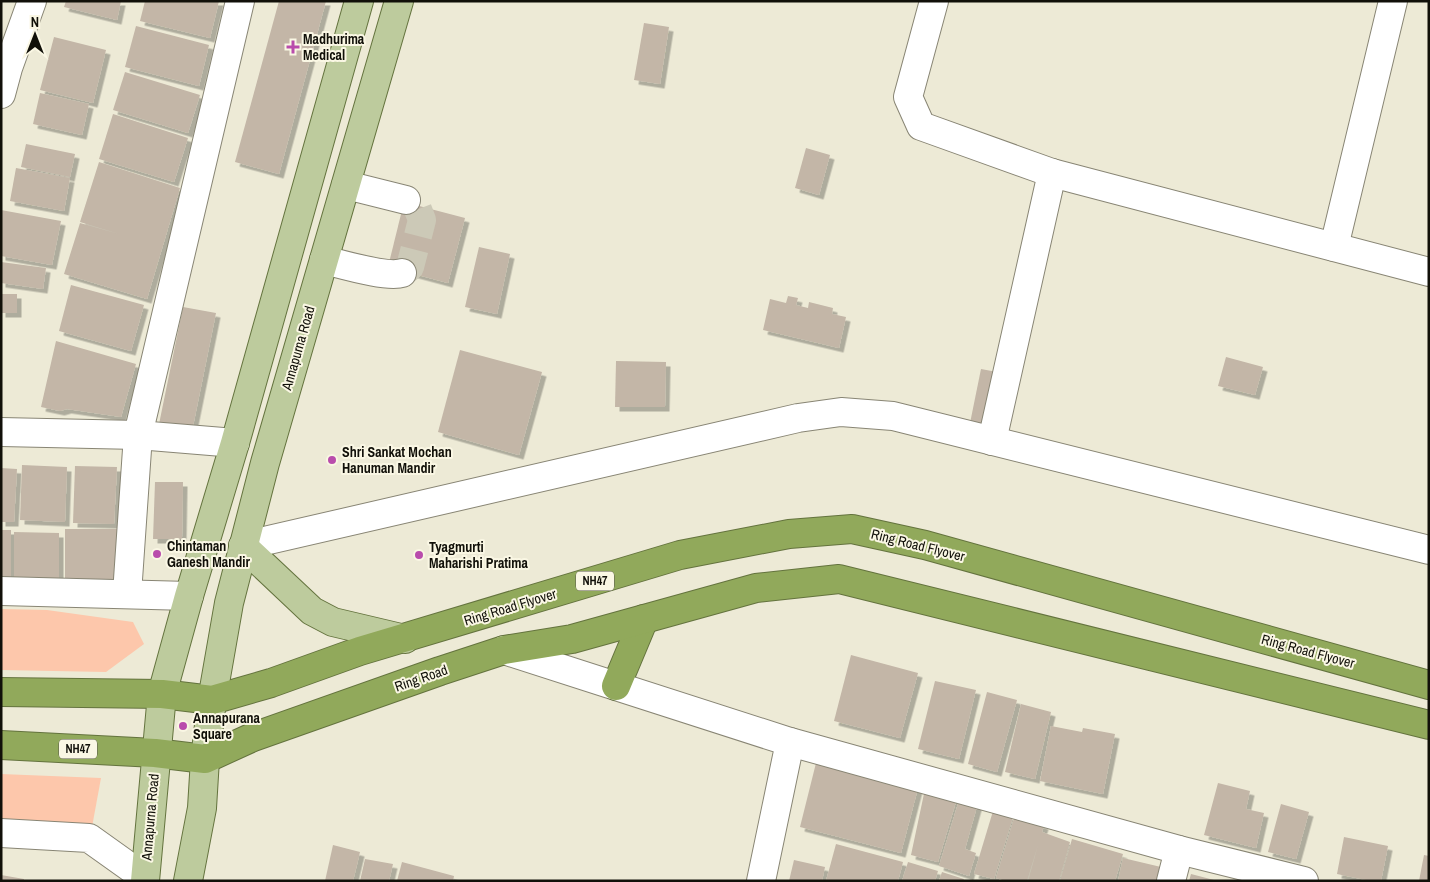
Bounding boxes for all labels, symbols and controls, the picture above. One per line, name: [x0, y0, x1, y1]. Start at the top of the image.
north arrow: [10, 10, 60, 60]
text: N: [31, 13, 39, 31]
place label: Madhurima Medical: [303, 30, 365, 64]
marker: Madhurima Medical: [287, 41, 299, 53]
street label: Annapurna Road: [277, 304, 319, 393]
place label: Shri Sankat Mochan Hanuman Mandir: [342, 443, 452, 477]
marker: Shri Sankat Mochan Hanuman Mandir: [326, 454, 338, 466]
street label: Ring Road Flyover: [869, 525, 967, 565]
place label: Chintaman Ganesh Mandir: [167, 537, 250, 571]
place label: Tyagmurti Maharishi Pratima: [429, 538, 529, 572]
marker: Chintaman Ganesh Mandir: [151, 548, 163, 560]
marker: Tyagmurti Maharishi Pratima: [413, 549, 425, 561]
road number: NH47: [576, 572, 614, 590]
street label: Ring Road Flyover: [462, 584, 559, 630]
street label: Ring Road Flyover: [1259, 630, 1357, 672]
street label: Ring Road: [392, 661, 450, 695]
place label: Annapurana Square: [193, 709, 261, 743]
marker: Annapurana Square: [177, 720, 189, 732]
road number: NH47: [59, 740, 97, 759]
street label: Annapurna Road: [137, 773, 163, 862]

